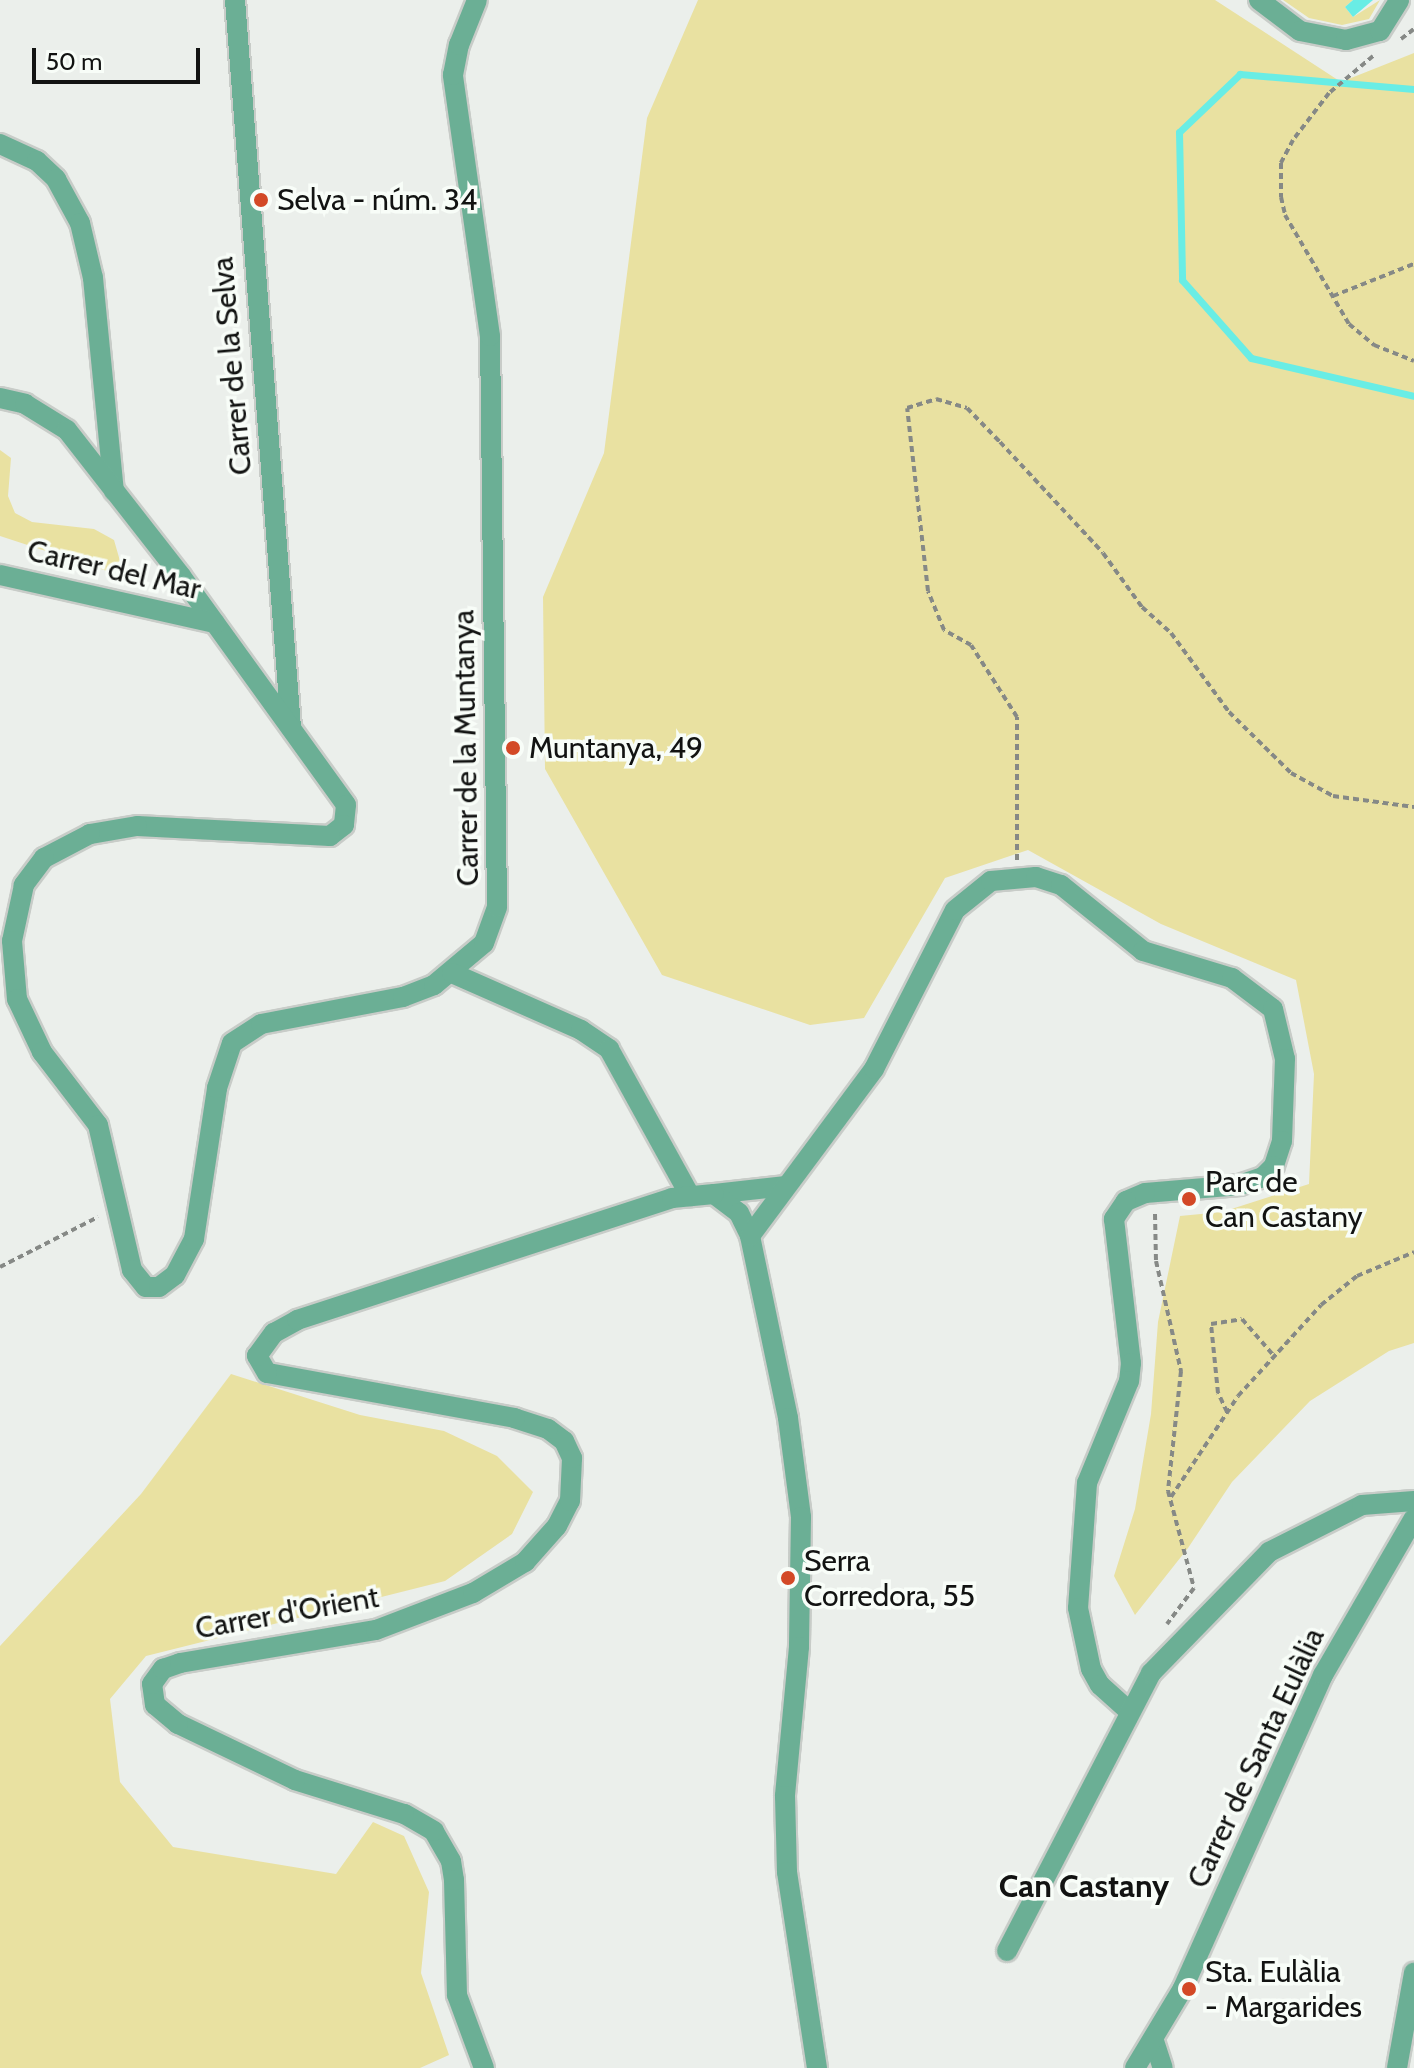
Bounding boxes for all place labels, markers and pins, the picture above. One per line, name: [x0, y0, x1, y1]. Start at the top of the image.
place label: Selva - núm. 34: [277, 182, 477, 218]
marker: Selva - núm. 34: [252, 191, 270, 209]
place label: Muntanya, 49: [529, 730, 703, 766]
marker: Muntanya, 49: [504, 739, 522, 757]
place label: Parc de Can Castany: [1205, 1164, 1363, 1234]
marker: Parc de Can Castany: [1180, 1190, 1198, 1208]
place label: Serra Corredora, 55: [804, 1543, 975, 1614]
marker: Serra Corredora, 55: [779, 1569, 797, 1587]
place label: Sta. Eulàlia - Margarides: [1205, 1954, 1362, 2024]
marker: Sta. Eulàlia - Margarides: [1180, 1980, 1198, 1998]

